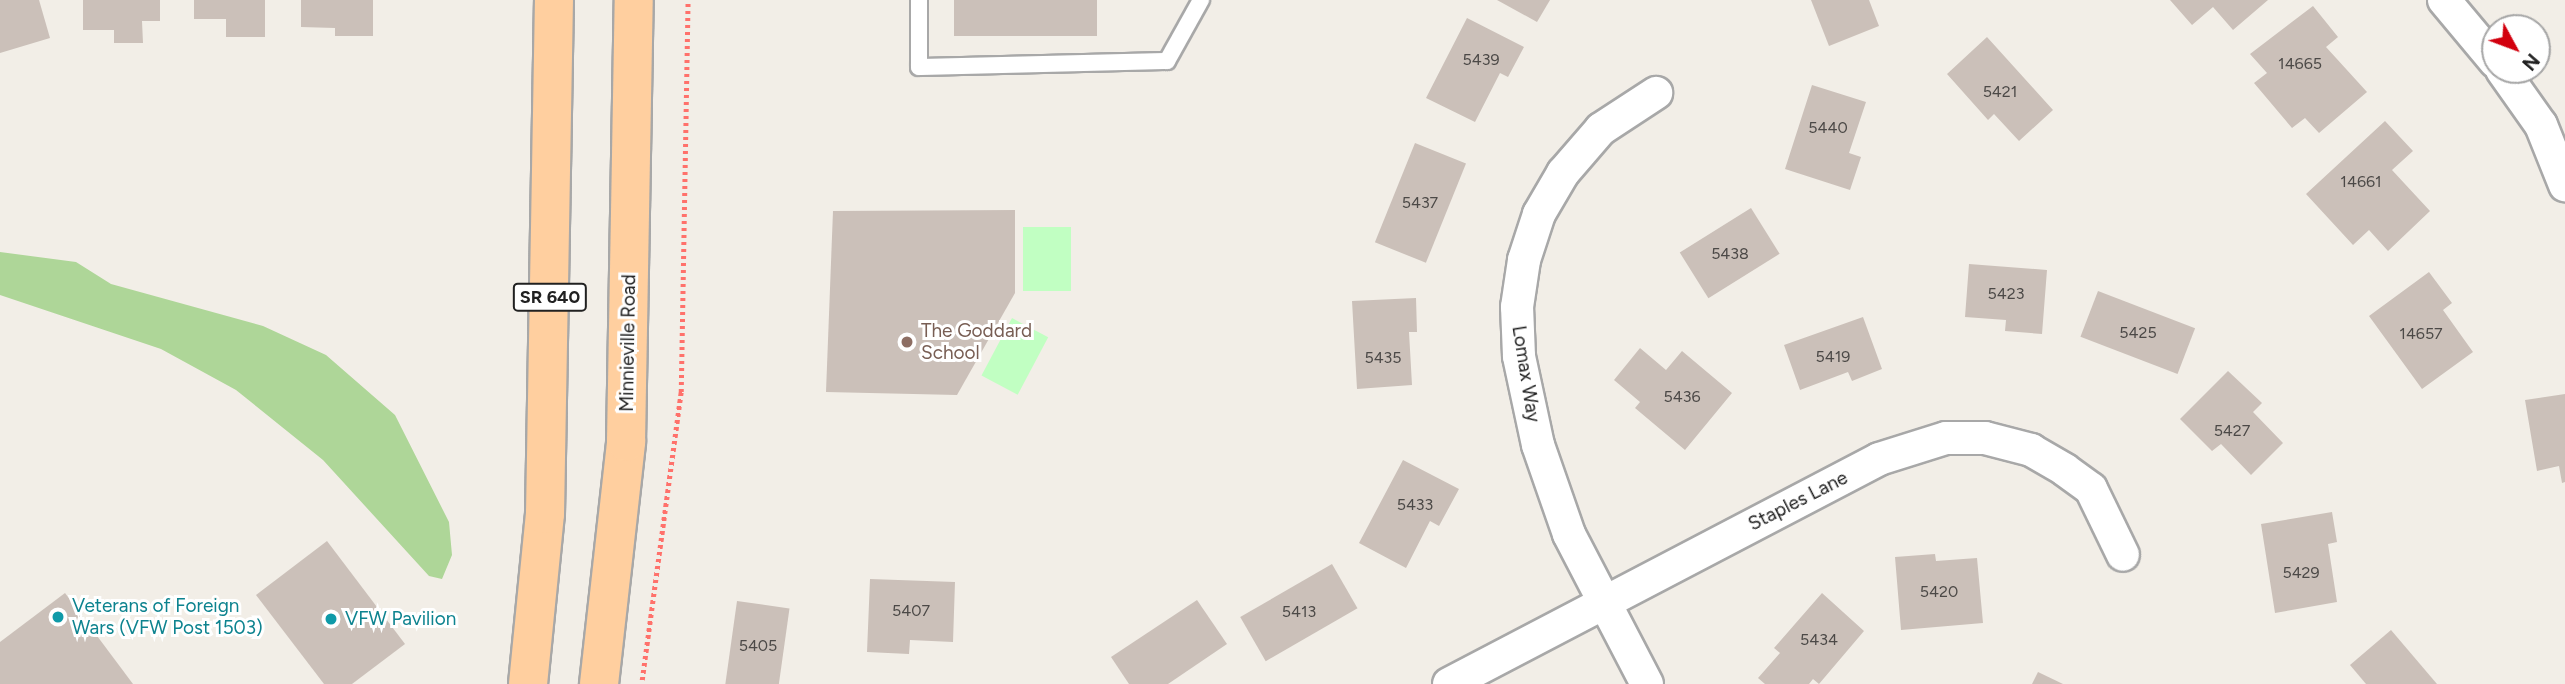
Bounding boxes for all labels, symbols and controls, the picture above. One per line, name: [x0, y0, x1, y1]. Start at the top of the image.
north arrow: [2481, 14, 2551, 84]
text: N: [2517, 49, 2544, 75]
house number: 5439: [1463, 50, 1499, 70]
house number: 14665: [2278, 54, 2322, 74]
house number: 5421: [1983, 82, 2017, 102]
house number: 5440: [1808, 118, 1848, 138]
house number: 14661: [2340, 172, 2382, 192]
house number: 5437: [1402, 193, 1438, 213]
house number: 5438: [1711, 244, 1749, 264]
street label: Minnieville Road: [615, 274, 641, 412]
road number: SR 640: [512, 282, 588, 312]
house number: 5423: [1988, 284, 2024, 304]
place label: The Goddard School: [921, 320, 1032, 364]
house number: 5425: [2119, 323, 2157, 343]
street label: Lomax Way: [1507, 324, 1545, 424]
house number: 14657: [2399, 324, 2443, 344]
marker: The Goddard School: [899, 334, 915, 350]
house number: 5419: [1816, 347, 1850, 367]
house number: 5435: [1364, 348, 1402, 368]
house number: 5436: [1664, 387, 1700, 407]
house number: 5427: [2214, 421, 2250, 441]
street label: Staples Lane: [1745, 466, 1851, 536]
house number: 5433: [1397, 495, 1433, 515]
house number: 5429: [2282, 563, 2320, 583]
house number: 5420: [1920, 582, 1958, 602]
place label: Veterans of Foreign Wars (VFW Post 1503): [72, 595, 263, 639]
house number: 5407: [892, 601, 930, 621]
house number: 5413: [1282, 602, 1316, 622]
place label: VFW Pavilion: [345, 608, 456, 630]
marker: Veterans of Foreign Wars (VFW Post 1503): [50, 609, 66, 625]
marker: VFW Pavilion: [323, 611, 339, 627]
house number: 5434: [1800, 630, 1838, 650]
house number: 5405: [739, 636, 777, 656]

